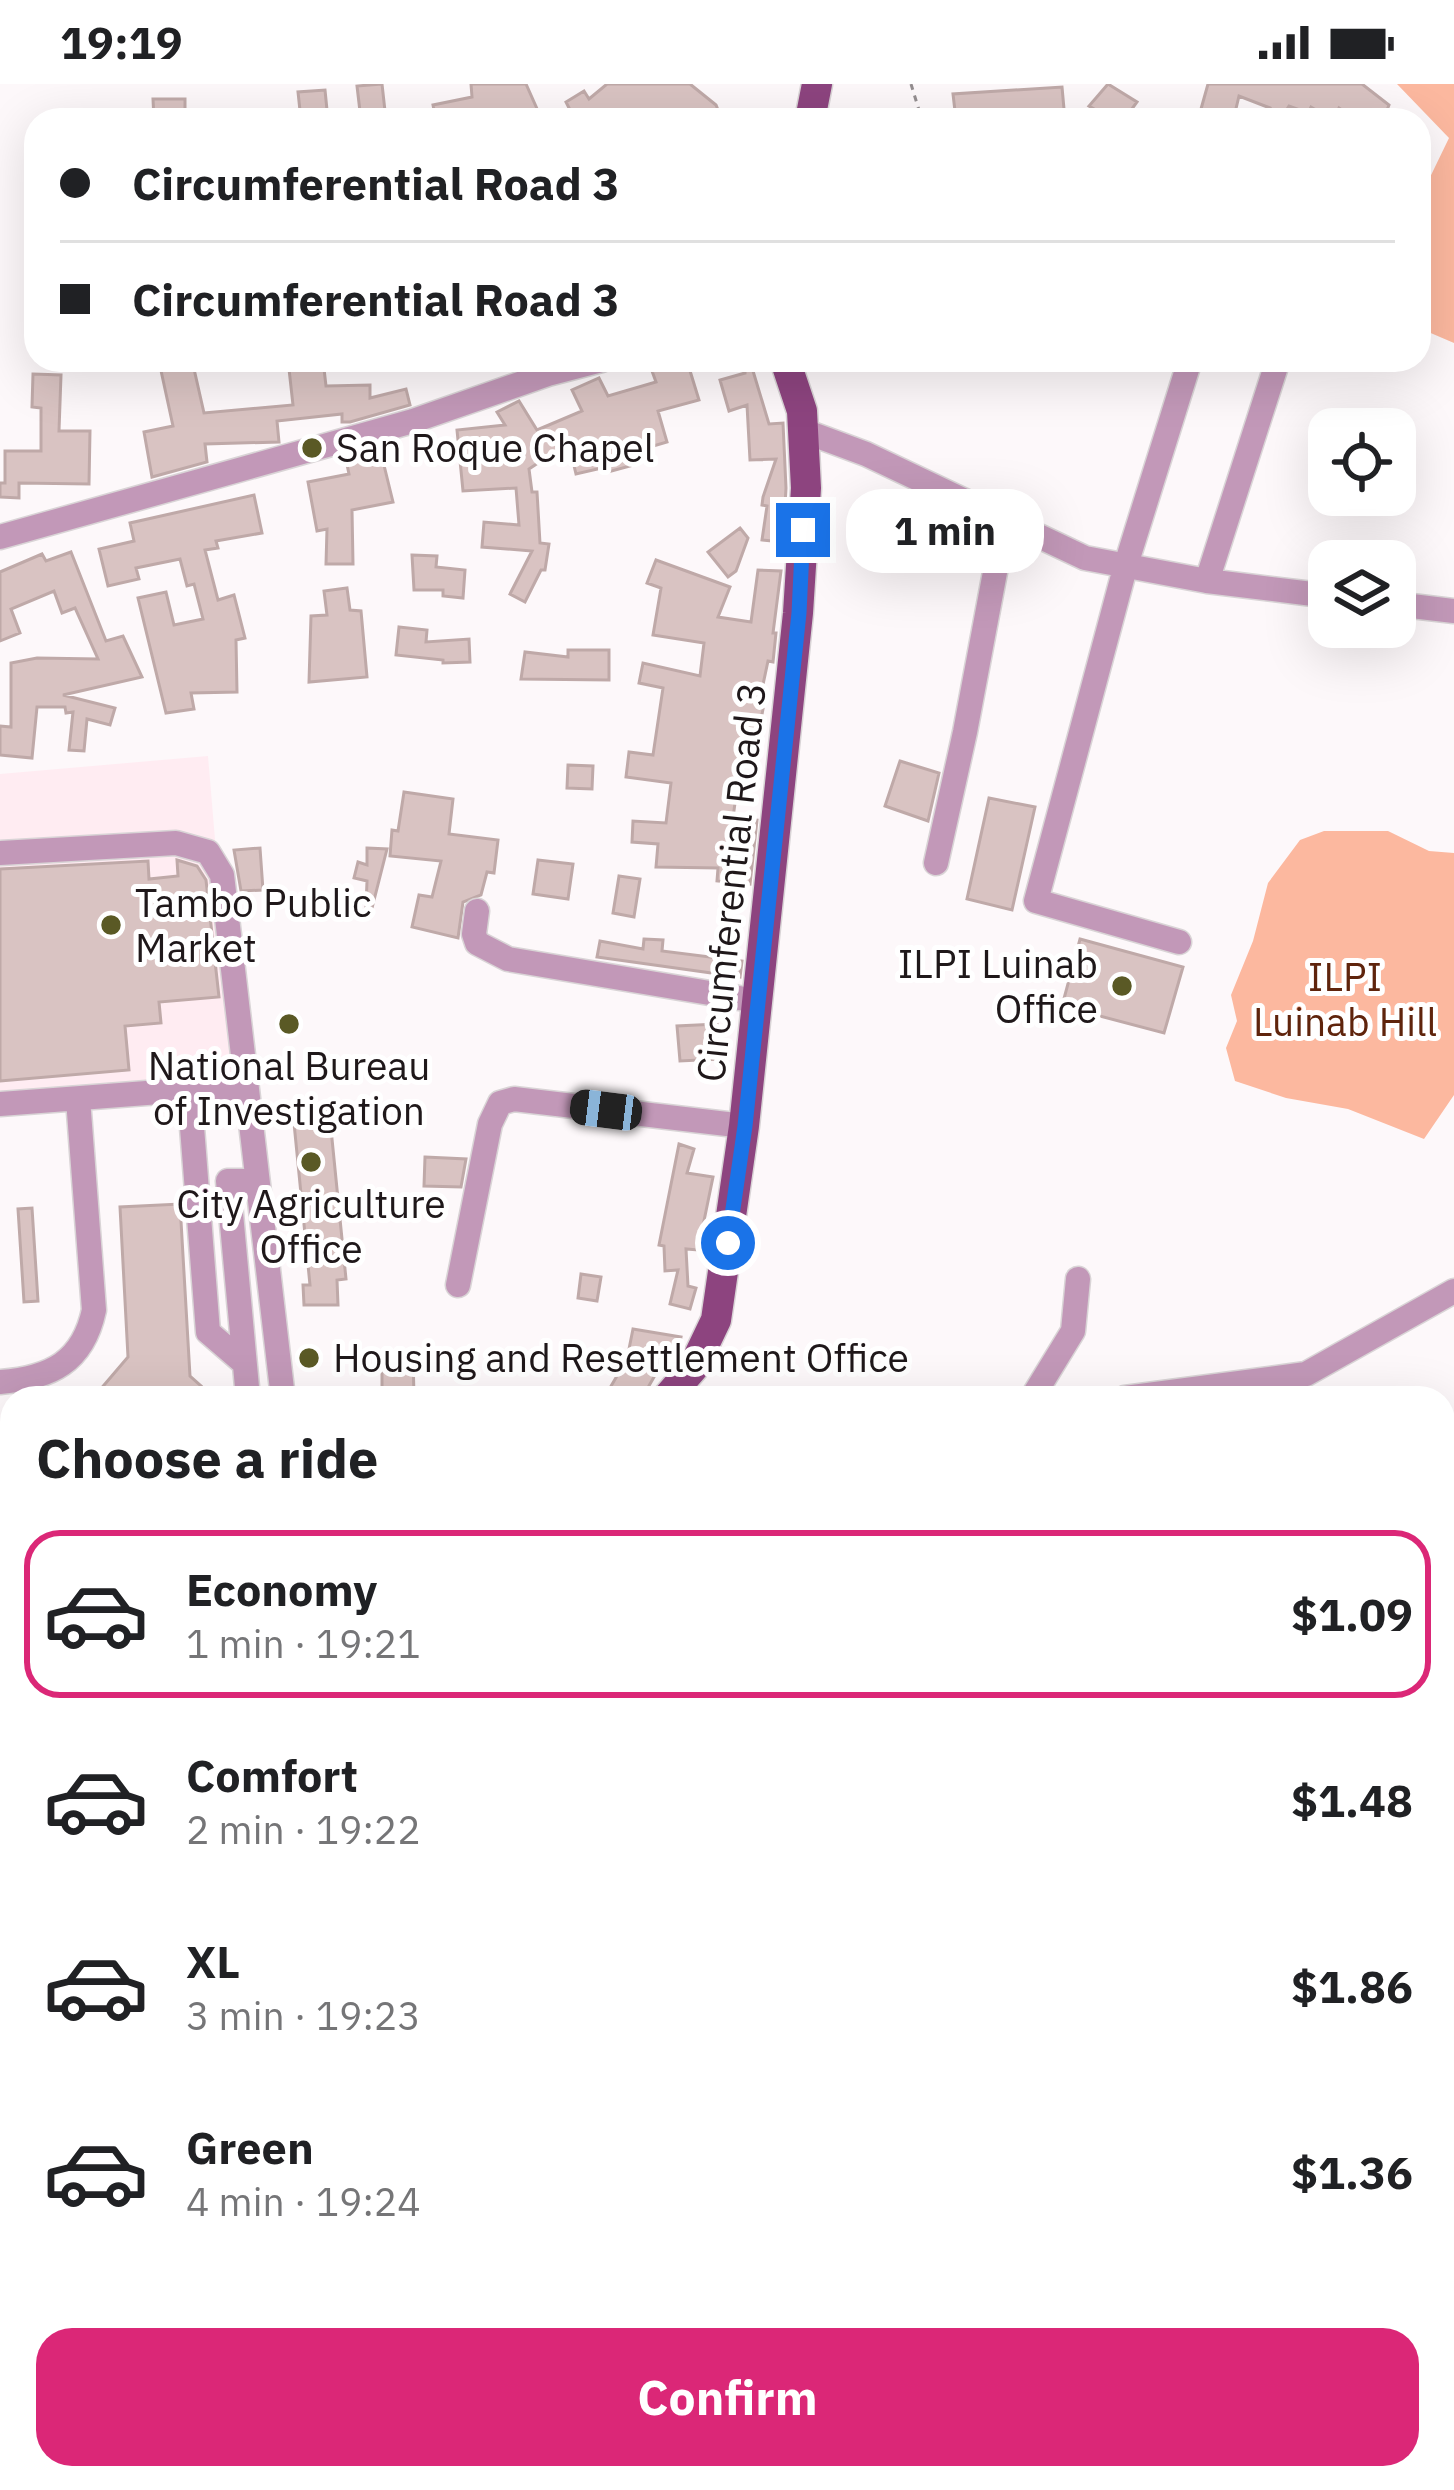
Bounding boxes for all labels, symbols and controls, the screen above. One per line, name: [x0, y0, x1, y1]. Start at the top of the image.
text: 19:19: [60, 13, 183, 71]
text: Circumferential Road 3: [132, 154, 619, 212]
text: Circumferential Road 3: [132, 270, 619, 328]
map controls: [1308, 408, 1416, 648]
button: locate: [1308, 408, 1416, 516]
place label: San Roque Chapel: [336, 422, 654, 473]
marker: San Roque Chapel: [299, 435, 325, 461]
callout: 1 min: [845, 488, 1043, 572]
route end: [776, 503, 830, 557]
text: 1 min: [894, 505, 996, 556]
button: layers: [1308, 540, 1416, 648]
street label: Circumferential Road 3: [684, 679, 777, 1084]
place label: Tambo Public Market: [135, 877, 372, 973]
marker: Tambo Public Market: [98, 912, 124, 938]
place label: ILPI Luinab Office: [898, 938, 1098, 1034]
park label: ILPI Luinab Hill: [1253, 951, 1437, 1047]
marker: ILPI Luinab Office: [1109, 973, 1135, 999]
marker: National Bureau of Investigation: [276, 1011, 302, 1037]
place label: National Bureau of Investigation: [148, 1040, 430, 1136]
car: [568, 1088, 644, 1132]
marker: City Agriculture Office: [298, 1149, 324, 1175]
place label: City Agriculture Office: [176, 1178, 446, 1274]
route start: [701, 1216, 755, 1270]
place label: Housing and Resettlement Office: [333, 1332, 909, 1383]
marker: Housing and Resettlement Office: [296, 1345, 322, 1371]
text: Choose a ride: [36, 1423, 378, 1493]
icon: car: [42, 1560, 150, 1668]
text: Economy: [186, 1560, 377, 1618]
text: $1.09: [1291, 1585, 1413, 1643]
text: 1 min · 19:21: [186, 1618, 421, 1669]
icon: car: [42, 1746, 150, 1854]
text: Comfort: [186, 1746, 358, 1804]
text: $1.48: [1291, 1771, 1413, 1829]
text: 2 min · 19:22: [186, 1804, 421, 1855]
icon: car: [42, 1932, 150, 2040]
text: XL: [186, 1932, 240, 1990]
text: $1.86: [1291, 1957, 1413, 2015]
text: 3 min · 19:23: [186, 1990, 421, 2041]
icon: car: [42, 2118, 150, 2226]
text: Green: [186, 2118, 314, 2176]
text: $1.36: [1291, 2143, 1413, 2201]
text: 4 min · 19:24: [186, 2176, 421, 2227]
button: Confirm: [36, 2328, 1419, 2466]

